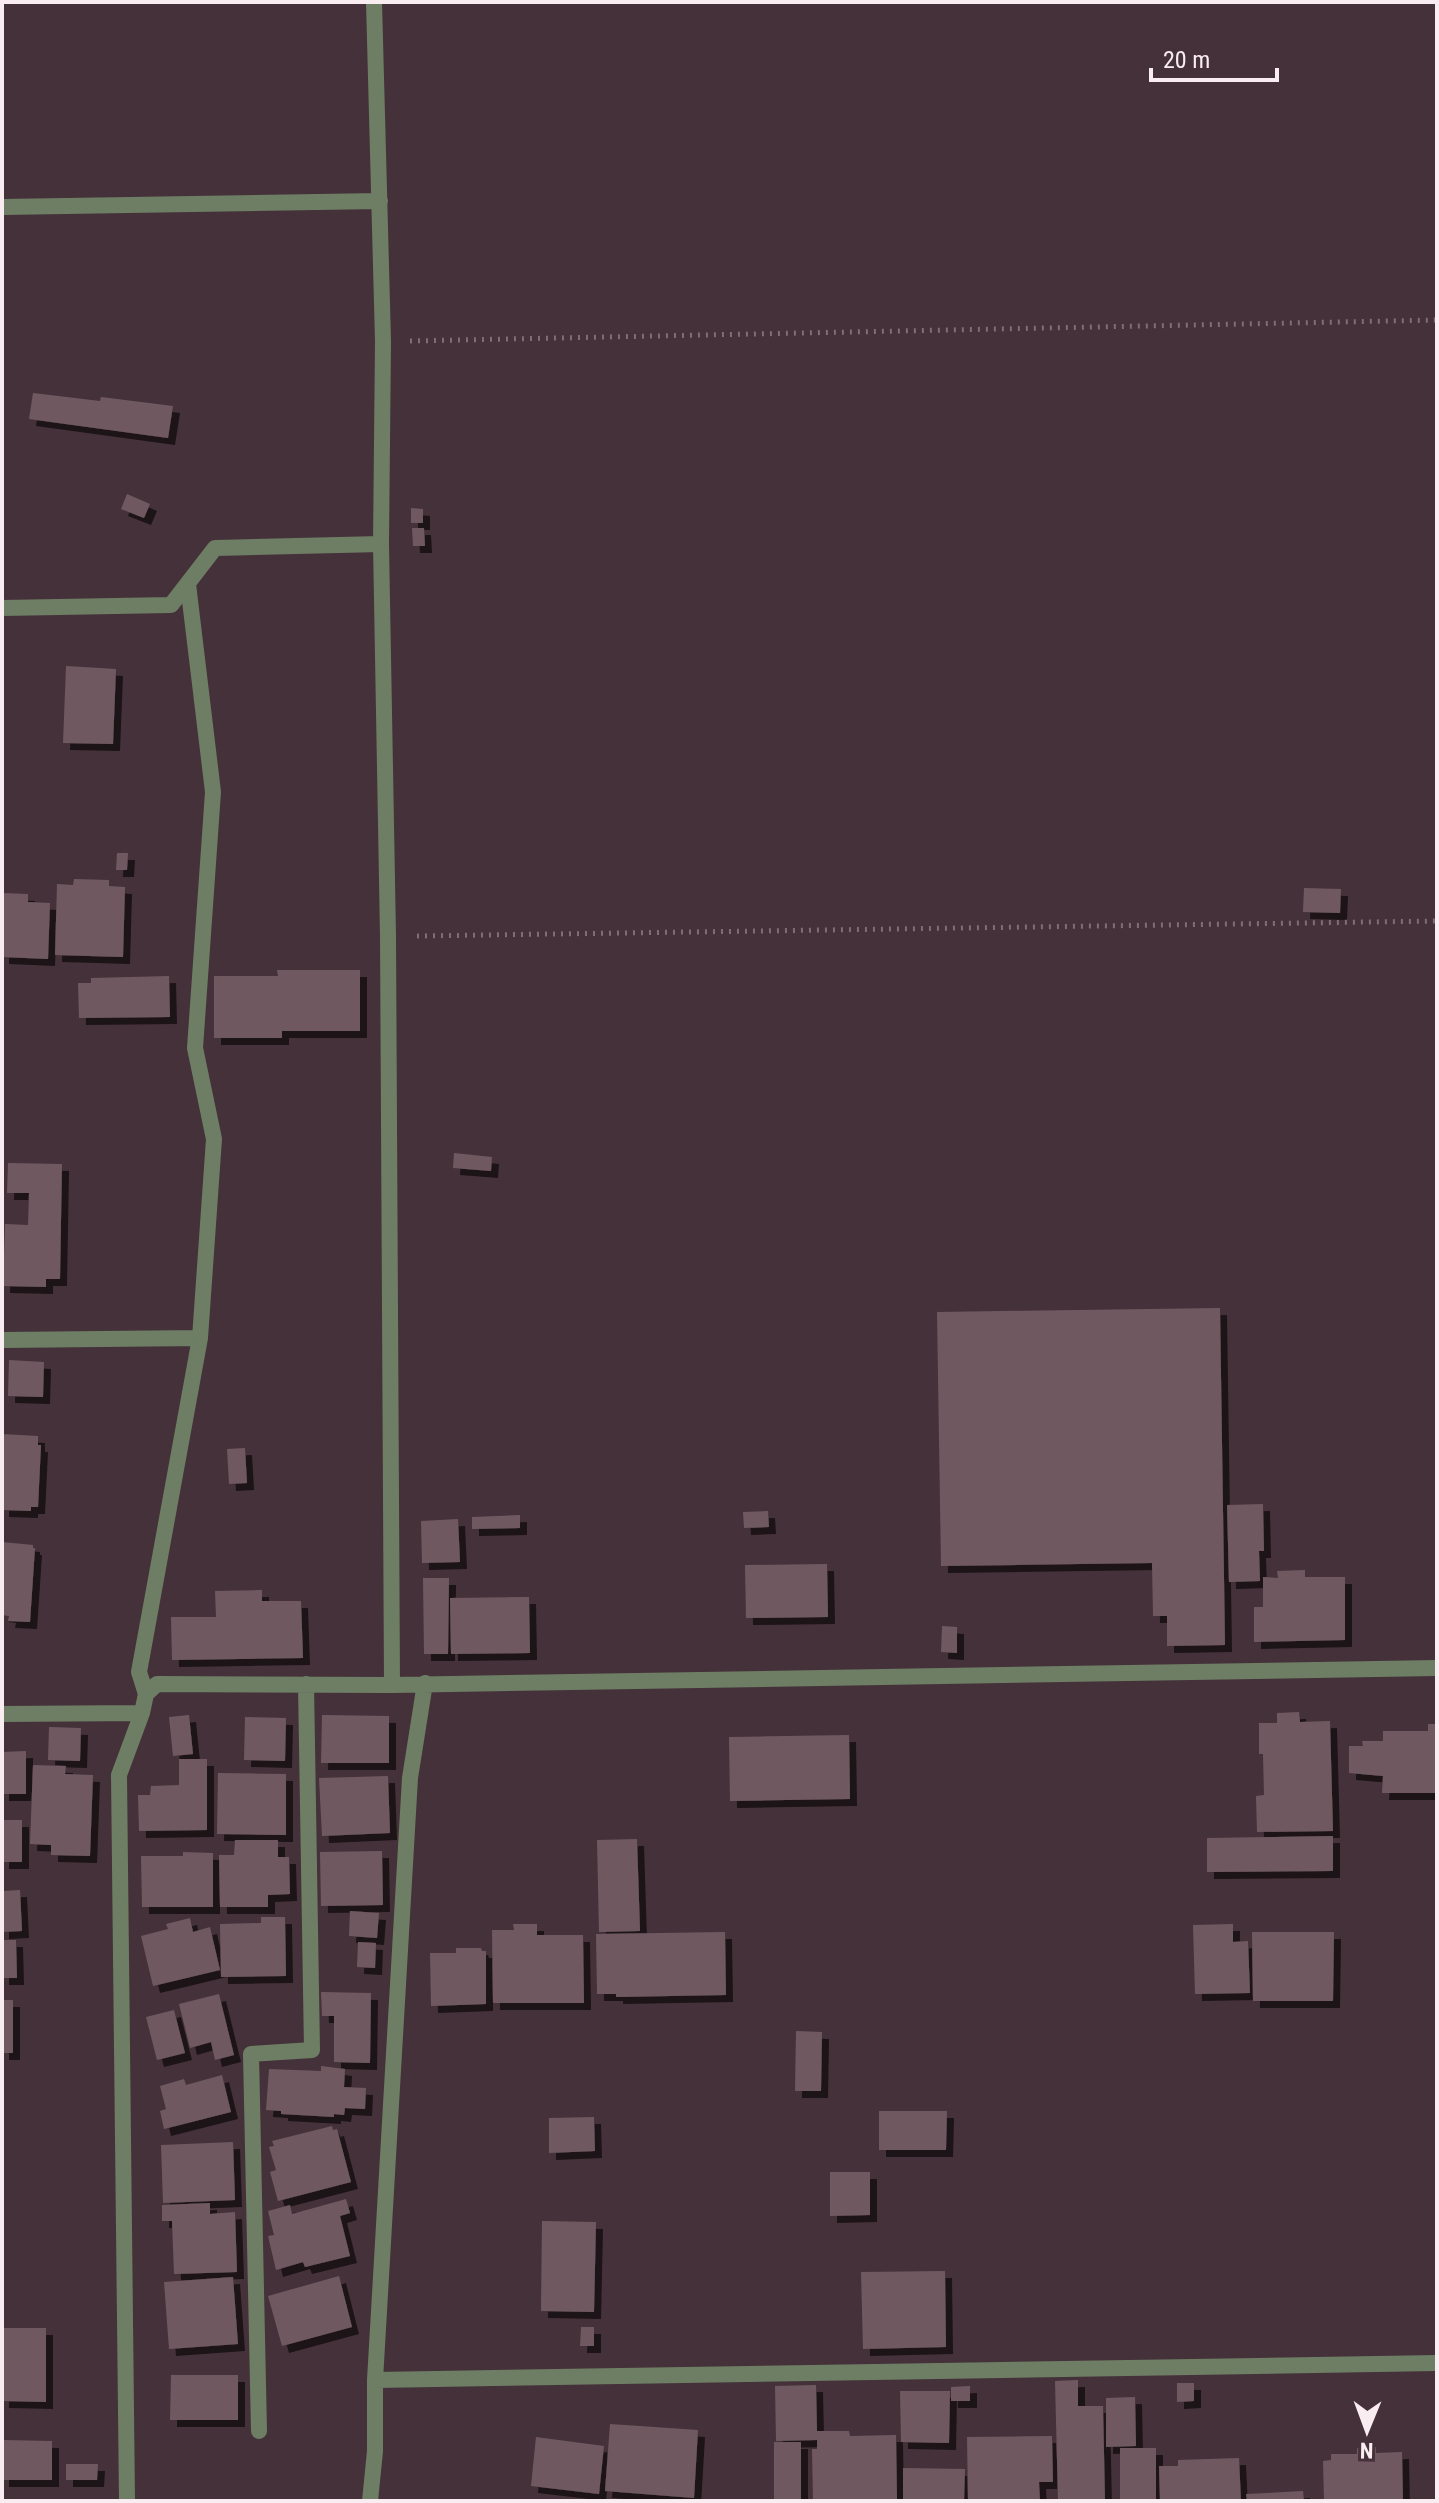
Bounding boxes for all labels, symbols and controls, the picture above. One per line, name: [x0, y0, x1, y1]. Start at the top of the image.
scale bar: [1151, 32, 1277, 82]
text: 20 m: [1163, 46, 1210, 74]
north arrow: [1327, 2391, 1407, 2471]
text: N: [1360, 2438, 1374, 2463]

